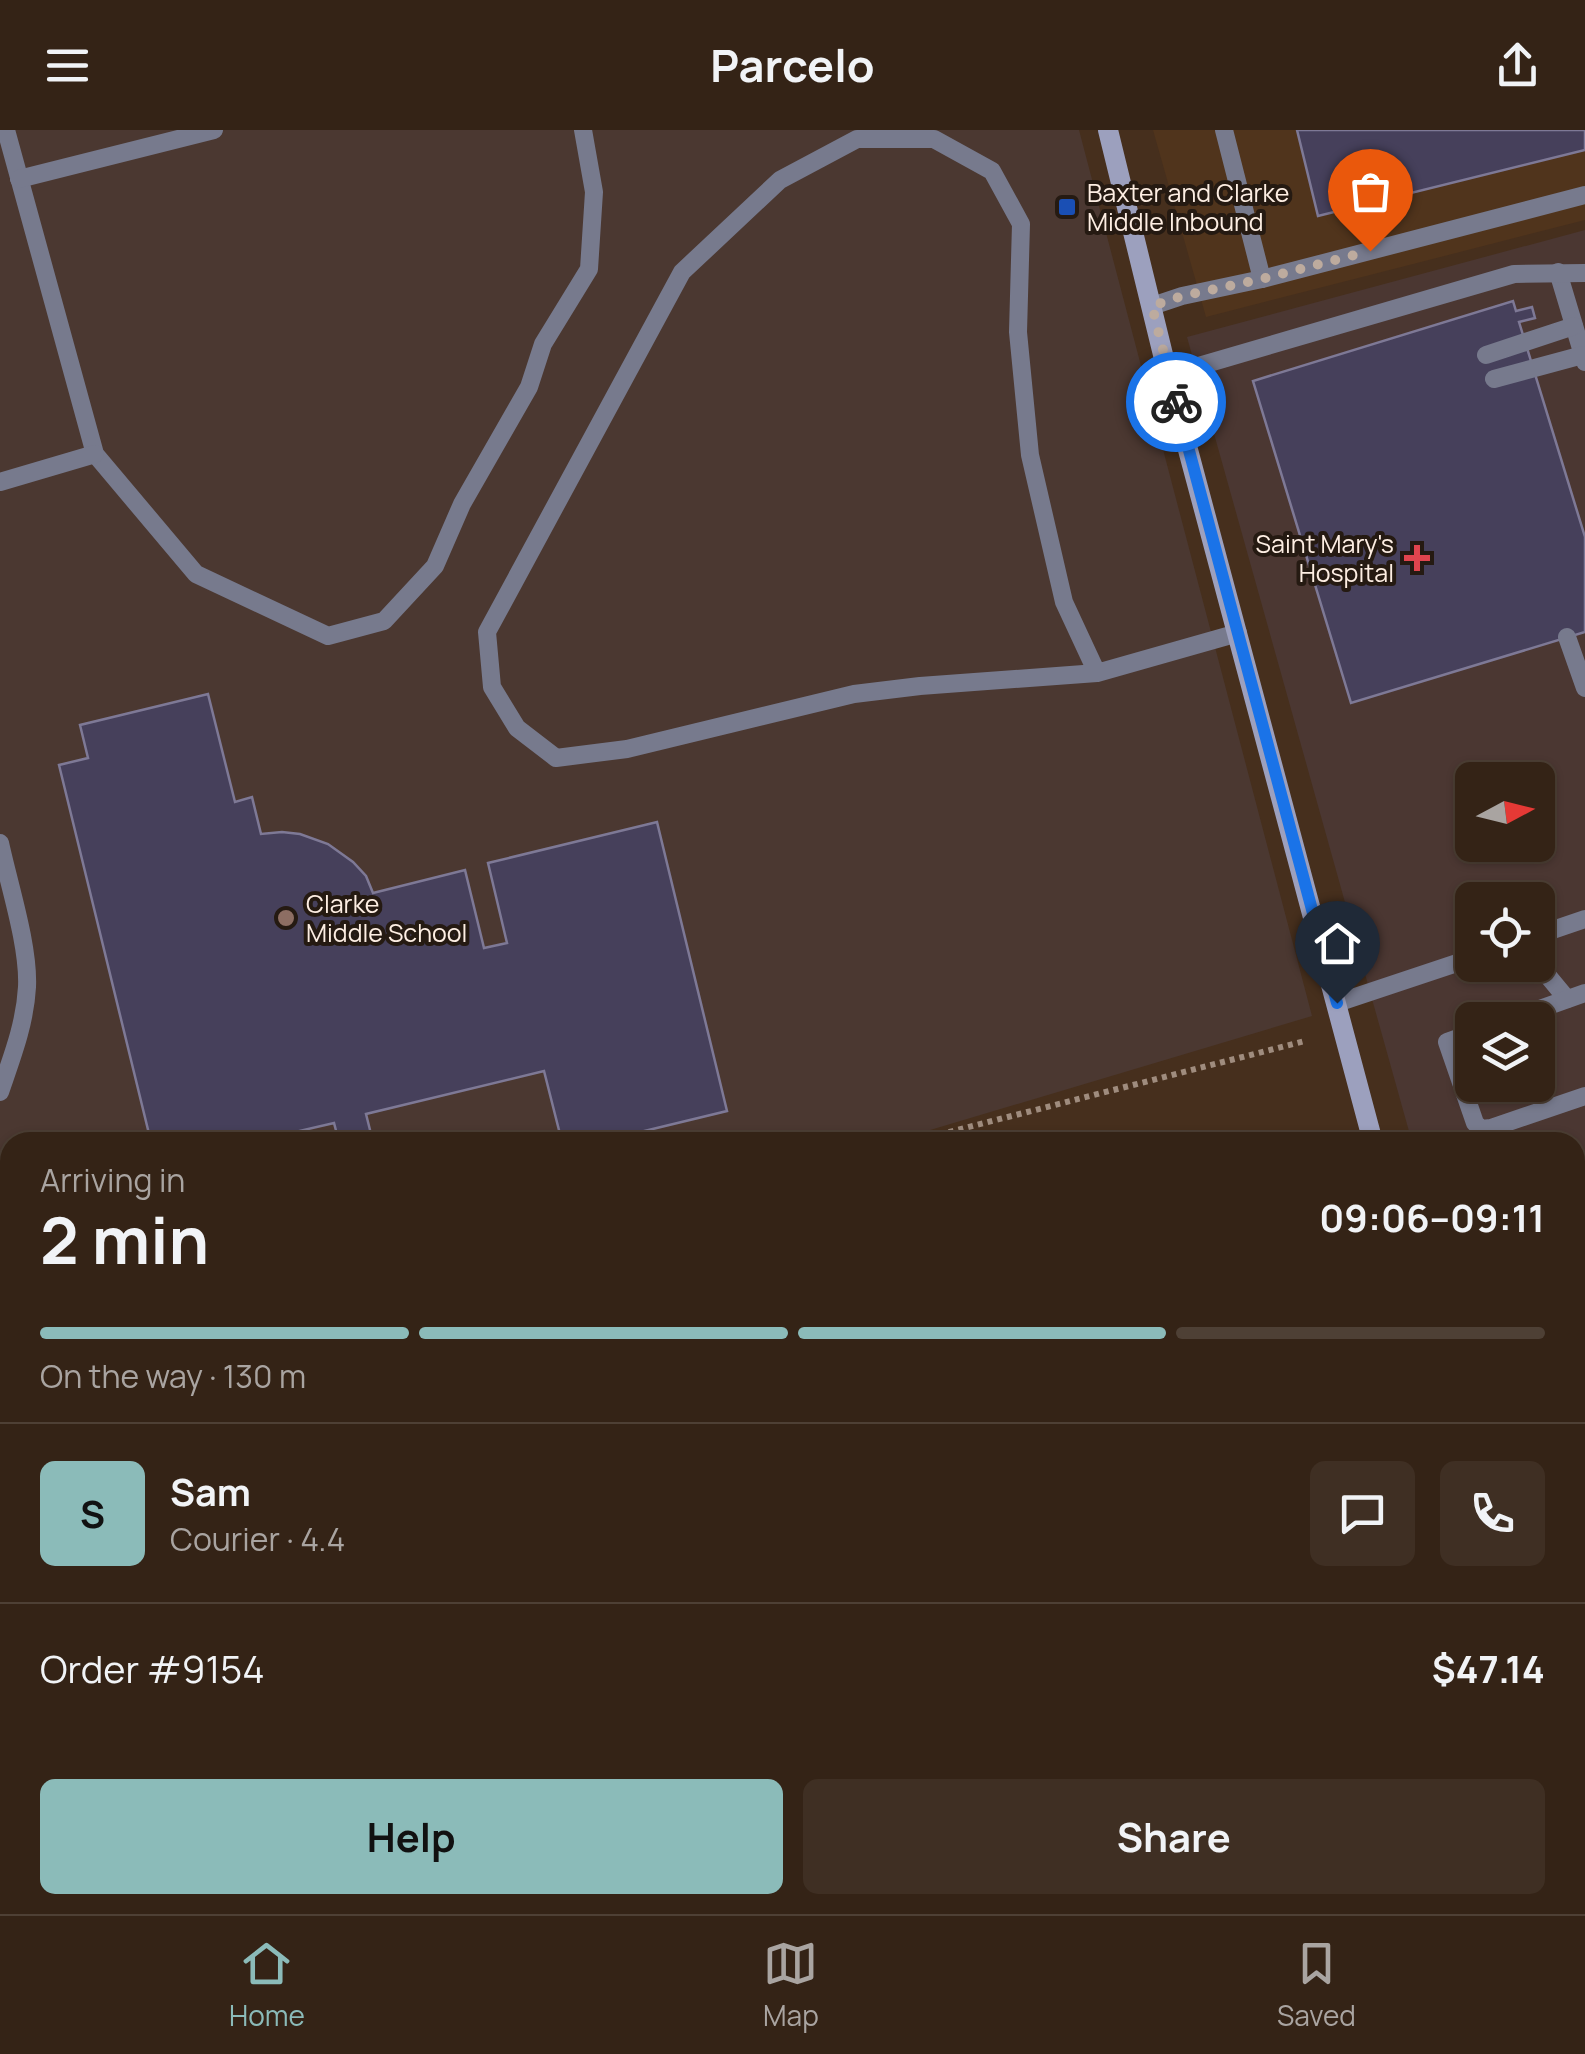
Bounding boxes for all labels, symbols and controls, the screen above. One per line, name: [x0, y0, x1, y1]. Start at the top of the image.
text: Parcelo: [710, 34, 875, 96]
icon: menu: [40, 38, 95, 93]
icon: share: [1490, 38, 1545, 93]
pin: [1328, 149, 1413, 252]
icon: bag: [1343, 164, 1398, 219]
place label: Baxter and Clarke Middle Inbound: [1087, 175, 1289, 239]
marker: Baxter and Clarke Middle Inbound: [1056, 196, 1078, 218]
courier: [1126, 352, 1226, 452]
icon: bike: [1149, 375, 1204, 430]
place label: Saint Mary's Hospital: [1256, 526, 1394, 590]
marker: Saint Mary's Hospital: [1404, 545, 1430, 571]
north arrow: [1455, 762, 1555, 862]
map controls: [1455, 762, 1555, 1102]
button: locate: [1455, 882, 1555, 982]
place label: Clarke Middle School: [306, 886, 467, 950]
pin: [1295, 901, 1380, 1004]
marker: Clarke Middle School: [275, 907, 297, 929]
icon: home: [1310, 916, 1365, 971]
button: layers: [1455, 1002, 1555, 1102]
text: Arriving in: [40, 1158, 185, 1202]
text: 09:06–09:11: [1319, 1191, 1545, 1243]
text: 2 min: [40, 1195, 209, 1284]
text: On the way · 130 m: [40, 1354, 306, 1398]
button: chat: [1310, 1461, 1415, 1566]
button: phone: [1440, 1461, 1545, 1566]
text: Sam: [170, 1465, 251, 1517]
text: S: [80, 1487, 105, 1539]
text: Courier · 4.4: [170, 1517, 345, 1561]
text: Order #9154: [40, 1642, 265, 1694]
text: $47.14: [1432, 1642, 1545, 1694]
button: Help: [40, 1779, 783, 1894]
button: Share: [803, 1779, 1545, 1894]
tab: Home: [229, 1936, 305, 2034]
tab: Map: [763, 1936, 819, 2034]
tab: Saved: [1277, 1936, 1356, 2034]

